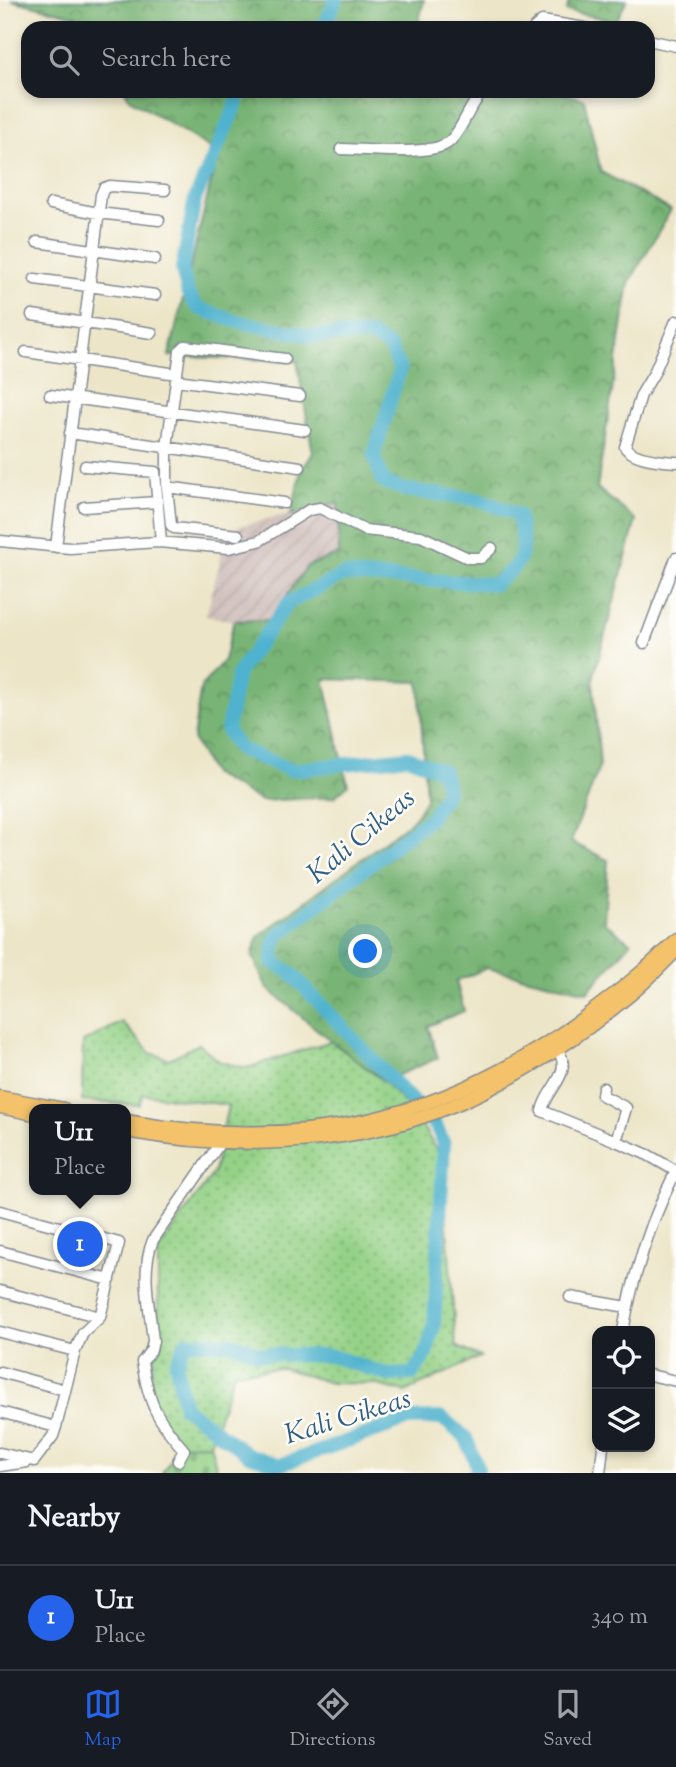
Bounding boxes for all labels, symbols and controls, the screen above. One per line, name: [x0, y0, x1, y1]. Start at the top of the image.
search box: [21, 21, 655, 98]
icon: search: [45, 41, 83, 79]
text: Search here: [101, 41, 231, 78]
water label: Kali Cikeas: [299, 780, 425, 894]
your location: [348, 934, 382, 968]
popup: [29, 1104, 131, 1195]
text: U11: [55, 1115, 93, 1152]
text: Place: [55, 1152, 105, 1185]
pin: 1: [57, 1218, 103, 1270]
map controls: [592, 1326, 655, 1452]
button: locate: [592, 1326, 655, 1389]
water label: Kali Cikeas: [280, 1380, 416, 1456]
button: layers: [592, 1389, 655, 1452]
text: Nearby: [28, 1497, 120, 1540]
text: U11: [95, 1583, 134, 1620]
text: 1: [47, 1601, 55, 1634]
text: 340 m: [591, 1601, 648, 1634]
text: Place: [95, 1620, 146, 1653]
tab: Map: [84, 1685, 122, 1754]
tab: Directions: [290, 1685, 375, 1754]
tab: Saved: [543, 1685, 592, 1754]

